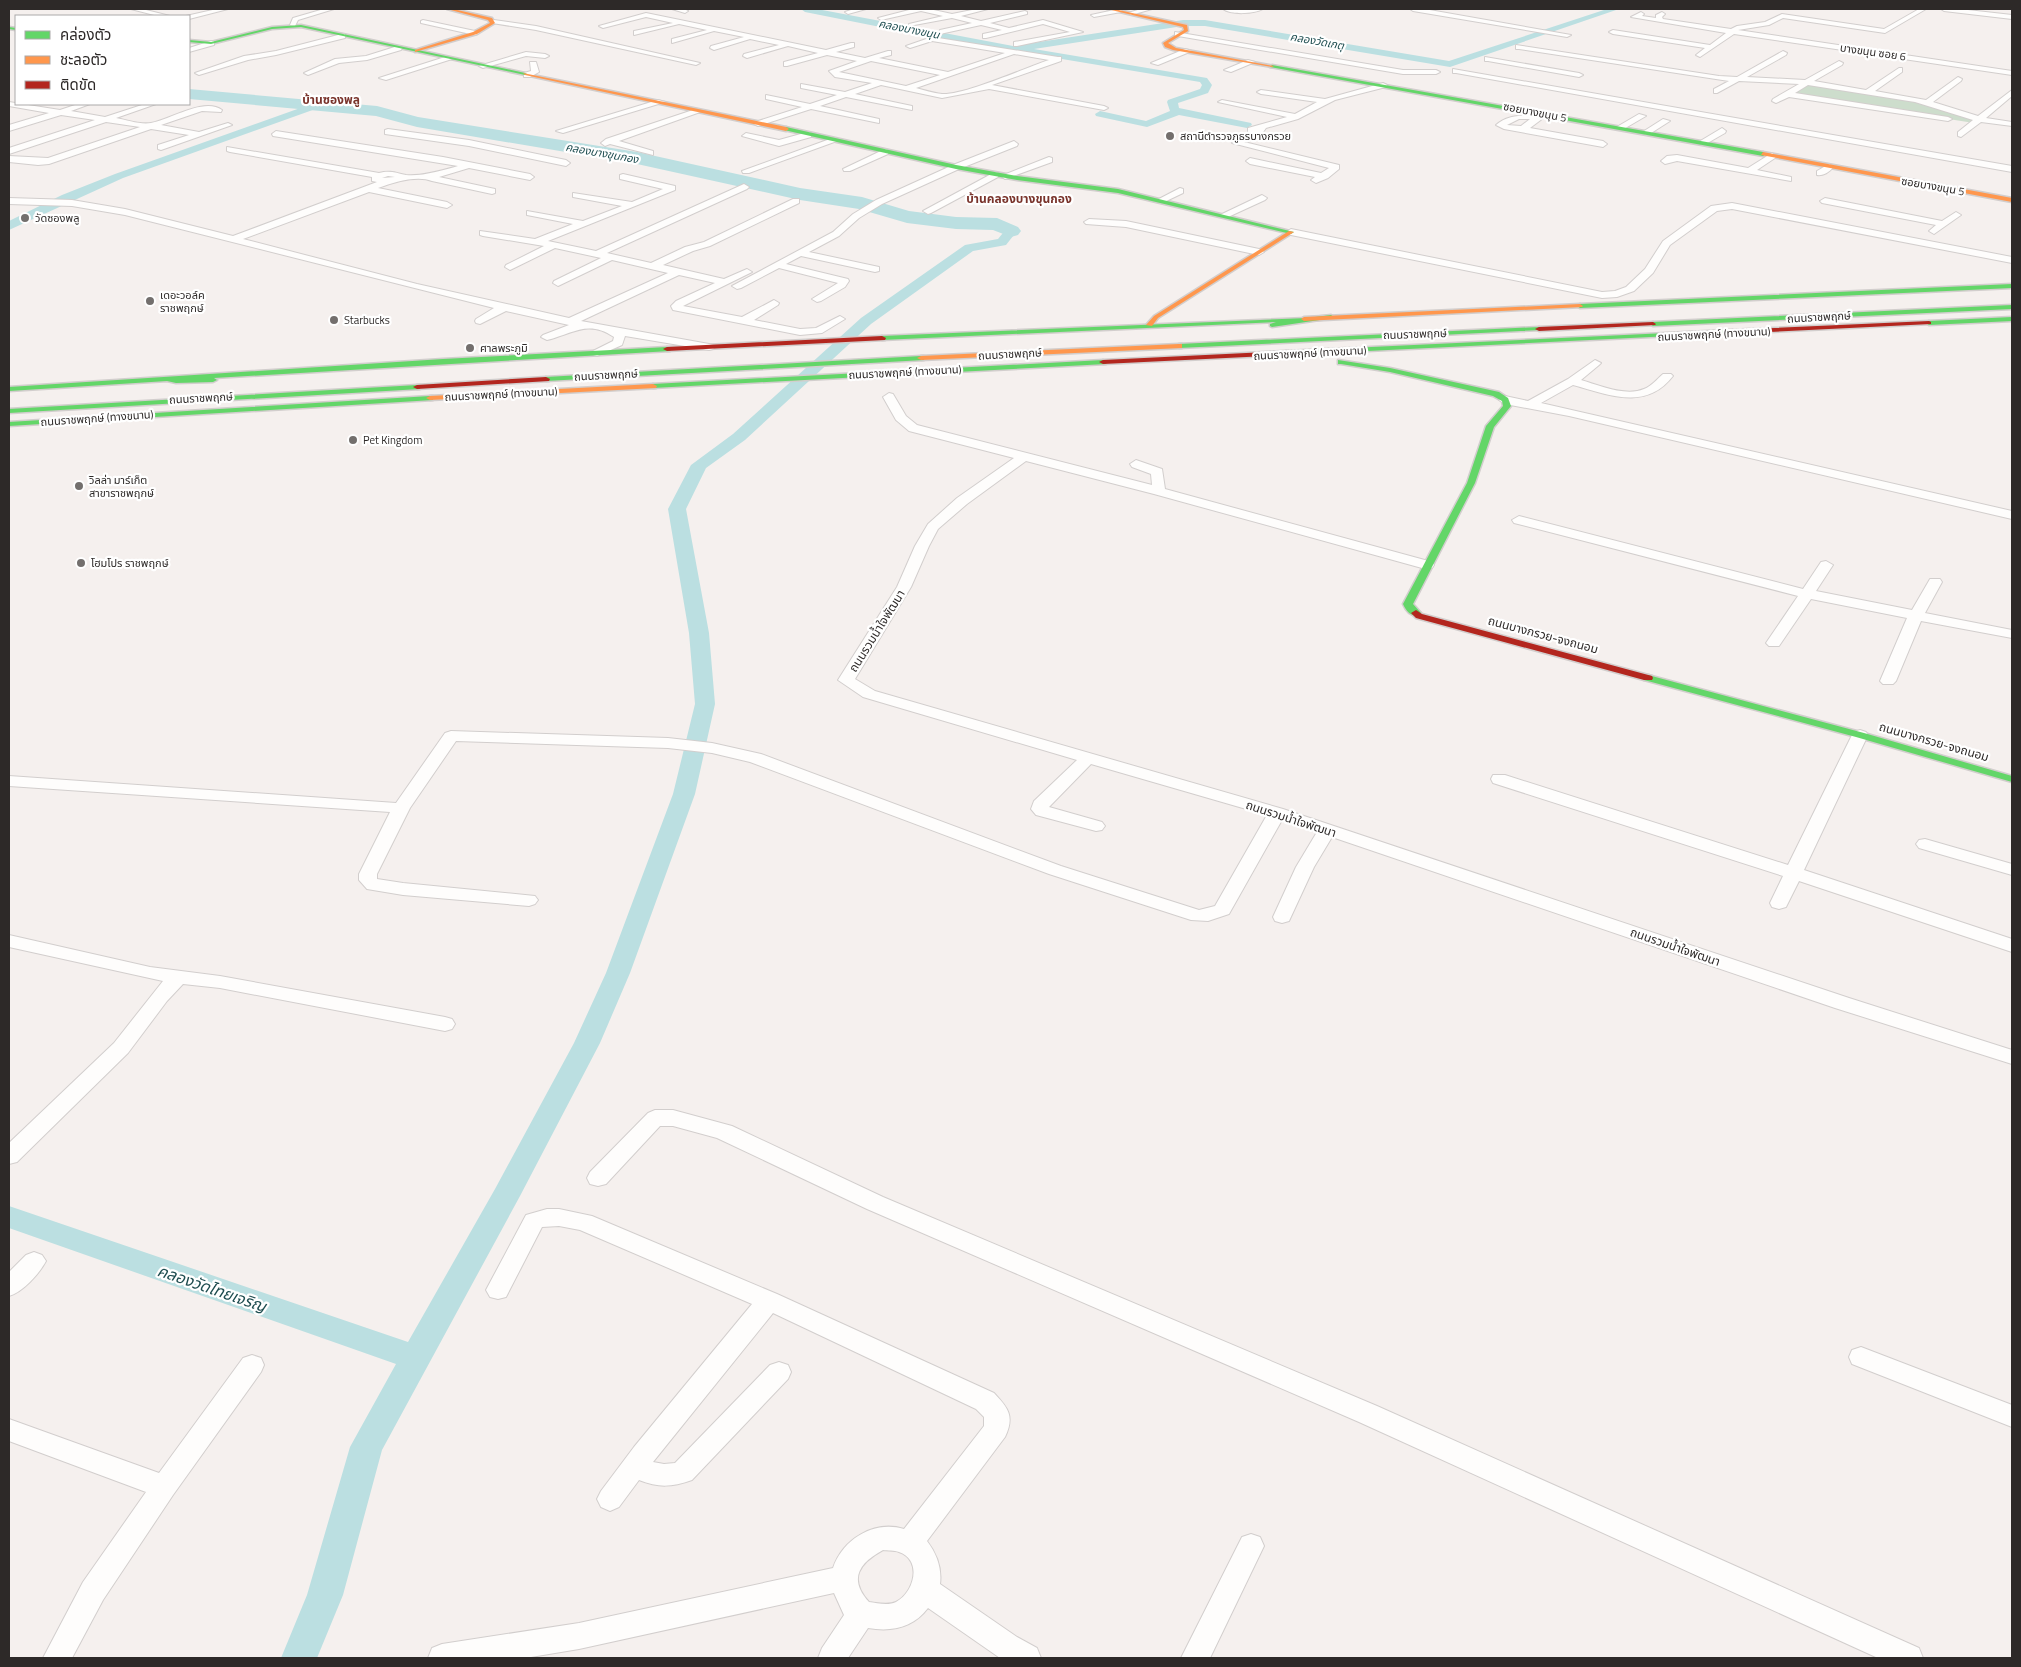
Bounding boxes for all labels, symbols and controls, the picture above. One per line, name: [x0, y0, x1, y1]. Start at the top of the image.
legend: [15, 15, 190, 105]
water label: คลองบางขนุน: [877, 15, 942, 43]
text: คล่องตัว: [60, 23, 111, 46]
water label: คลองวัดเกตุ: [1289, 28, 1346, 54]
street label: บางขนุน ซอย 6: [1839, 39, 1907, 65]
text: ชะลอตัว: [60, 48, 107, 71]
text: ติดขัด: [60, 73, 96, 96]
district label: บ้านซองพลู: [302, 90, 360, 109]
street label: ซอยบางขนุน 5: [1502, 98, 1568, 126]
place label: สถานีตำรวจภูธรบางกรวย: [1180, 128, 1291, 144]
marker: สถานีตำรวจภูธรบางกรวย: [1164, 130, 1176, 142]
water label: คลองบางขุนกอง: [564, 139, 641, 167]
street label: ซอยบางขนุน 5: [1900, 173, 1966, 199]
district label: บ้านคลองบางขุนกอง: [966, 189, 1072, 208]
place label: วัดซองพลู: [35, 210, 80, 226]
marker: วัดซองพลู: [19, 212, 31, 224]
place label: เดอะวอล์ค ราชพฤกษ์: [160, 287, 205, 316]
marker: เดอะวอล์ค ราชพฤกษ์: [144, 295, 156, 307]
street label: ถนนราชพฤกษ์: [1787, 307, 1851, 327]
place label: Starbucks: [344, 312, 390, 328]
marker: Starbucks: [328, 314, 340, 326]
street label: ถนนราชพฤกษ์ (ทางขนาน): [1657, 323, 1771, 345]
street label: ถนนราชพฤกษ์: [1383, 325, 1447, 343]
place label: ศาลพระภูมิ: [480, 340, 528, 356]
marker: ศาลพระภูมิ: [464, 342, 476, 354]
street label: ถนนราชพฤกษ์ (ทางขนาน): [1253, 342, 1367, 364]
street label: ถนนราชพฤกษ์: [978, 344, 1042, 364]
street label: ถนนราชพฤกษ์ (ทางขนาน): [848, 361, 962, 383]
street label: ถนนราชพฤกษ์: [574, 365, 638, 385]
street label: ถนนราชพฤกษ์ (ทางขนาน): [444, 383, 558, 405]
street label: ถนนราชพฤกษ์: [169, 388, 233, 408]
street label: ถนนราชพฤกษ์ (ทางขนาน): [40, 406, 154, 430]
place label: Pet Kingdom: [363, 432, 422, 448]
marker: Pet Kingdom: [347, 434, 359, 446]
place label: วิลล่า มาร์เก็ต สาขาราชพฤกษ์: [89, 472, 154, 501]
marker: วิลล่า มาร์เก็ต สาขาราชพฤกษ์: [73, 480, 85, 492]
place label: โฮมโปร ราชพฤกษ์: [91, 555, 169, 571]
marker: โฮมโปร ราชพฤกษ์: [75, 557, 87, 569]
street label: ถนนรวมน้ำใจพัฒนา: [844, 586, 910, 676]
street label: ถนนบางกรวย-จงถนอม: [1486, 611, 1600, 658]
street label: ถนนบางกรวย-จงถนอม: [1877, 717, 1991, 766]
street label: ถนนรวมน้ำใจพัฒนา: [1243, 795, 1339, 842]
street label: ถนนรวมน้ำใจพัฒนา: [1628, 922, 1723, 971]
water label: คลองวัดไทยเจริญ: [154, 1258, 271, 1318]

